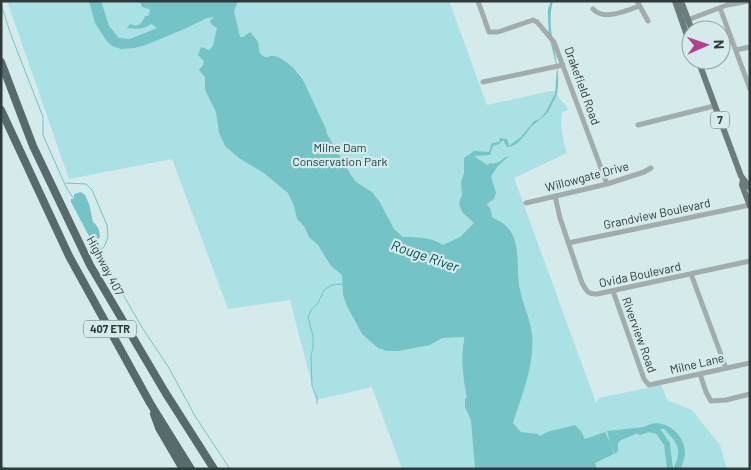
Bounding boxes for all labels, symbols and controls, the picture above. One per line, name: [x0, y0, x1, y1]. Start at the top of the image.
north arrow: [681, 20, 731, 70]
text: N: [711, 40, 728, 49]
street label: Drakefield Road: [562, 45, 604, 127]
road number: 7: [711, 112, 729, 128]
park label: Milne Dam Conservation Park: [292, 140, 388, 168]
street label: Willowgate Drive: [543, 158, 630, 194]
street label: Grandview Boulevard: [602, 195, 712, 231]
street label: Highway 407: [84, 233, 128, 298]
water label: Rouge River: [389, 236, 462, 275]
street label: Ovida Boulevard: [598, 259, 682, 290]
street label: Riverview Road: [620, 295, 660, 374]
road number: 407 ETR: [84, 320, 136, 338]
street label: Milne Lane: [668, 350, 725, 376]

